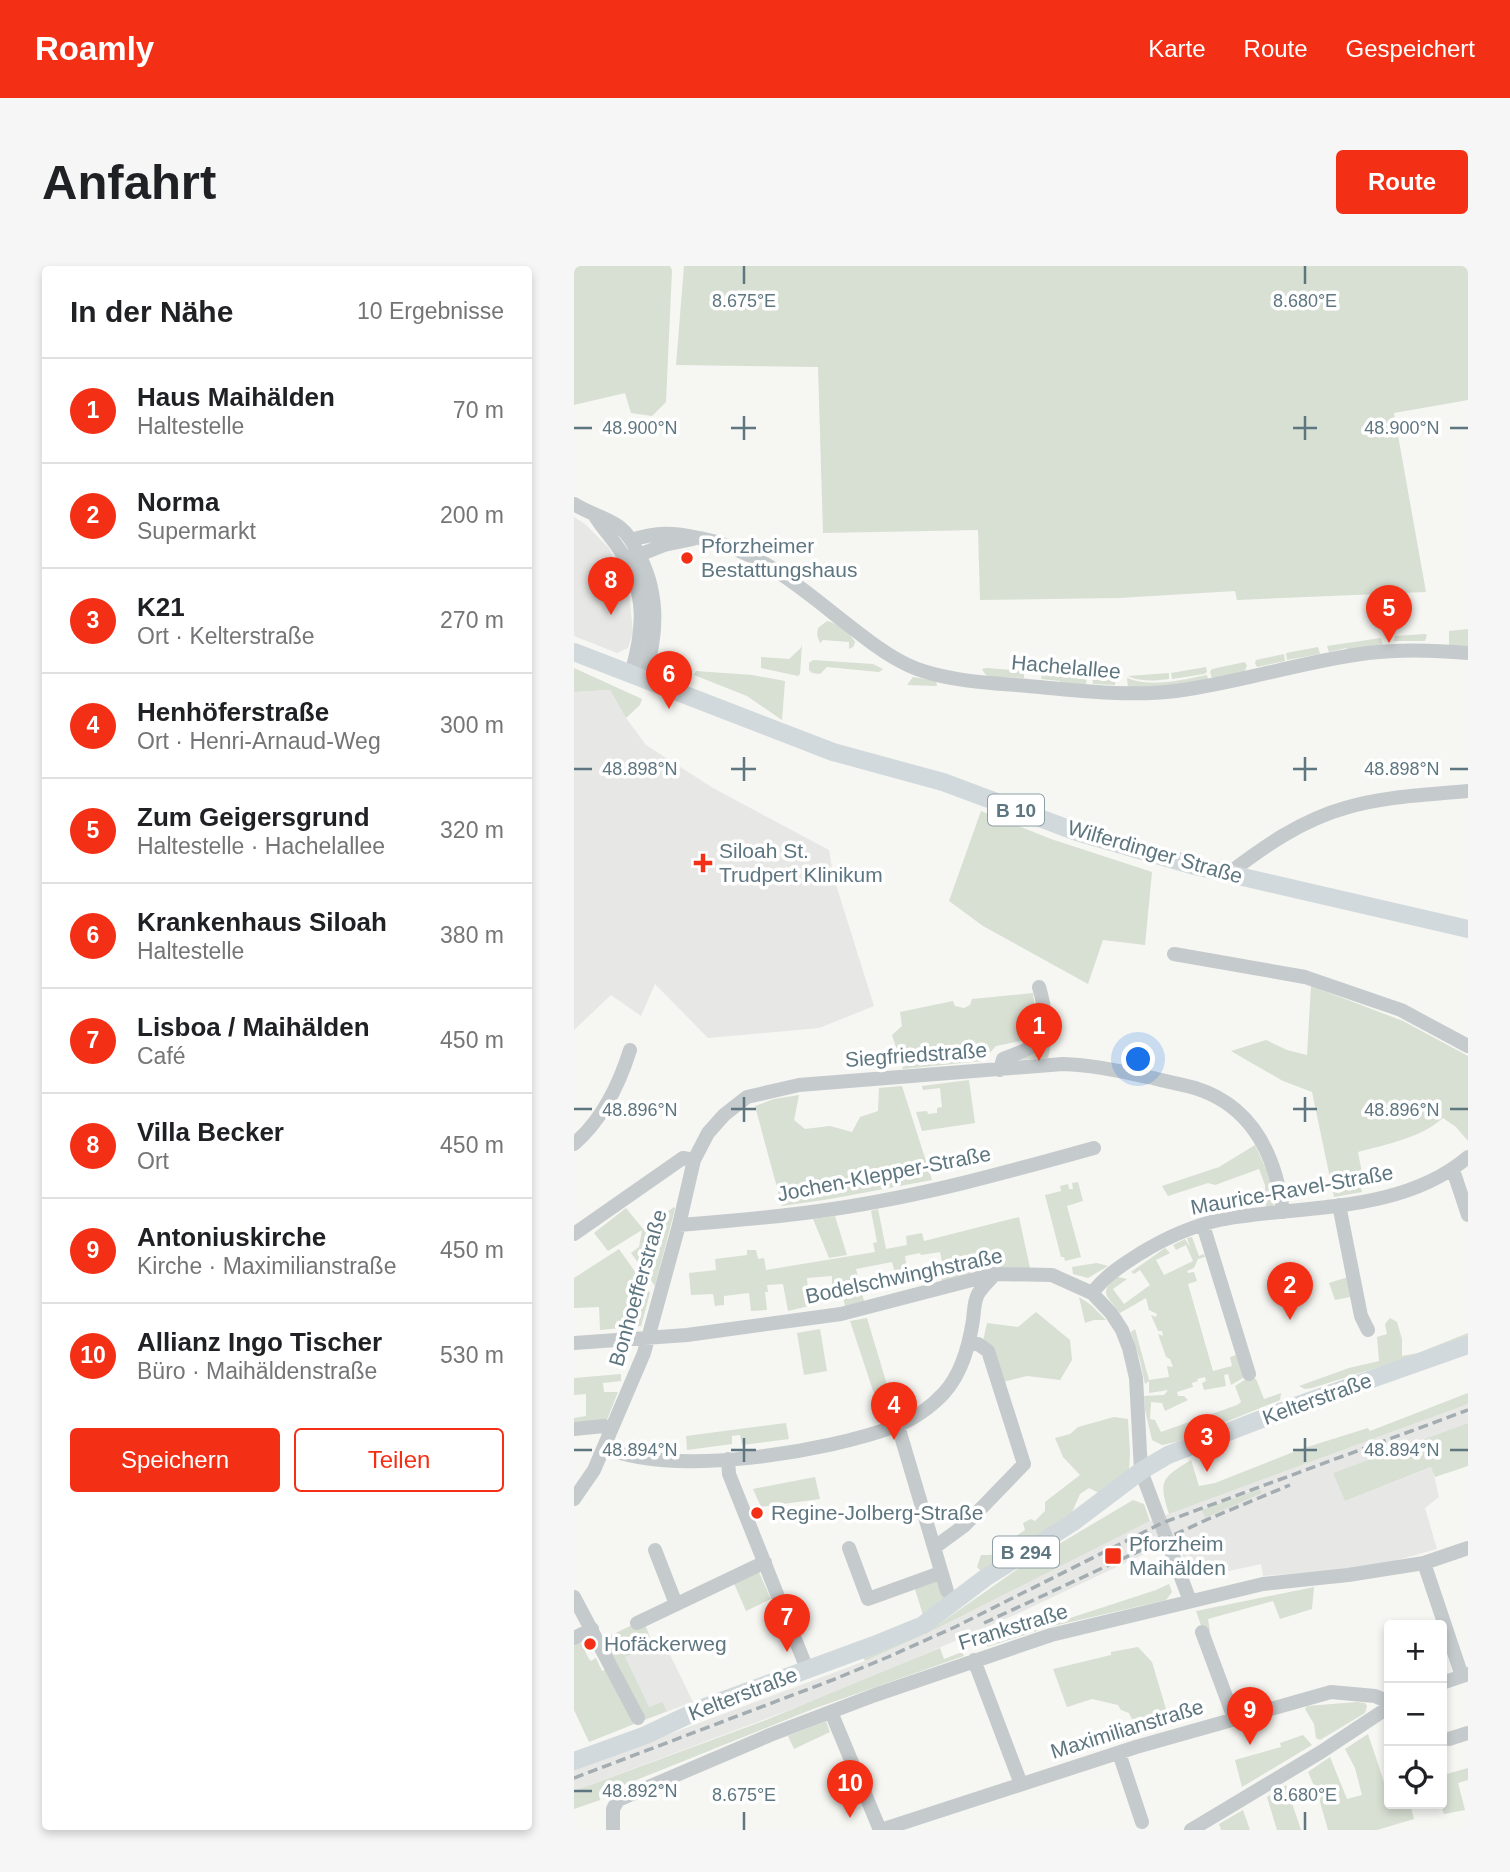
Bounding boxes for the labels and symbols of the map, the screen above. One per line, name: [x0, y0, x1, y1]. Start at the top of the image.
text: 8.675°E: [712, 291, 776, 311]
text: 8.680°E: [1273, 291, 1337, 311]
text: 48.900°N: [602, 418, 678, 438]
text: 48.900°N: [1364, 418, 1440, 438]
place label: Pforzheimer Bestattungshaus: [701, 534, 857, 581]
marker: Pforzheimer Bestattungshaus: [679, 550, 695, 566]
pin: 8: [588, 557, 634, 615]
pin: 5: [1366, 585, 1412, 643]
street label: Hachelallee: [1010, 650, 1122, 683]
pin: 6: [646, 651, 692, 709]
text: 48.898°N: [602, 759, 678, 779]
text: 48.898°N: [1364, 759, 1440, 779]
road number: B 10: [988, 794, 1044, 825]
street label: Wilferdinger Straße: [1065, 816, 1245, 888]
place label: Siloah St. Trudpert Klinikum: [719, 839, 883, 886]
marker: Siloah St. Trudpert Klinikum: [693, 853, 713, 873]
pin: 1: [1016, 1003, 1062, 1061]
street label: Siegfriedstraße: [844, 1038, 988, 1071]
your location: [1121, 1042, 1155, 1076]
text: 48.896°N: [602, 1100, 678, 1120]
text: 48.896°N: [1364, 1100, 1440, 1120]
street label: Jochen-Klepper-Straße: [775, 1142, 993, 1206]
street label: Maurice-Ravel-Straße: [1189, 1160, 1395, 1219]
street label: Bonhoefferstraße: [604, 1207, 671, 1369]
street label: Bodelschwinghstraße: [803, 1243, 1004, 1308]
pin: 2: [1267, 1262, 1313, 1320]
street label: Kelterstraße: [1259, 1368, 1375, 1429]
pin: 4: [871, 1382, 917, 1440]
pin: 3: [1184, 1414, 1230, 1472]
text: 48.894°N: [602, 1440, 678, 1460]
text: 48.894°N: [1364, 1440, 1440, 1460]
place label: Regine-Jolberg-Straße: [771, 1501, 983, 1524]
marker: Regine-Jolberg-Straße: [749, 1505, 765, 1521]
place label: Pforzheim Maihälden: [1129, 1532, 1226, 1579]
road number: B 294: [993, 1536, 1059, 1568]
marker: Pforzheim Maihälden: [1103, 1546, 1123, 1566]
pin: 7: [764, 1594, 810, 1652]
street label: Frankstraße: [955, 1599, 1070, 1654]
place label: Hofäckerweg: [604, 1632, 727, 1655]
marker: Hofäckerweg: [582, 1636, 598, 1652]
street label: Kelterstraße: [685, 1662, 800, 1725]
pin: 9: [1227, 1687, 1273, 1745]
street label: Maximilianstraße: [1048, 1694, 1206, 1763]
pin: 10: [827, 1760, 873, 1818]
text: 48.892°N: [602, 1781, 678, 1801]
text: 8.675°E: [712, 1785, 776, 1805]
text: 8.680°E: [1273, 1785, 1337, 1805]

